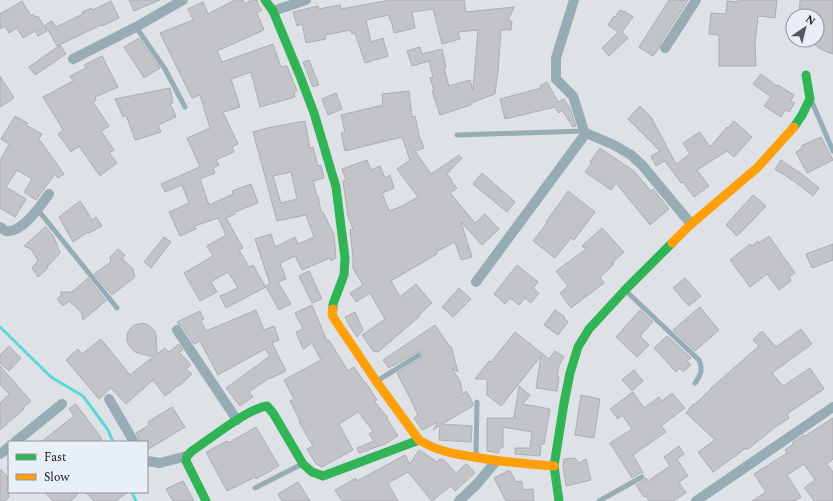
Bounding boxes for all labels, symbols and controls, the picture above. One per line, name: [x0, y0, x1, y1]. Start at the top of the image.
north arrow: [785, 8, 825, 48]
text: N: [802, 11, 819, 30]
legend: [8, 441, 148, 493]
text: Fast: [44, 448, 66, 467]
text: Slow: [44, 468, 70, 487]

